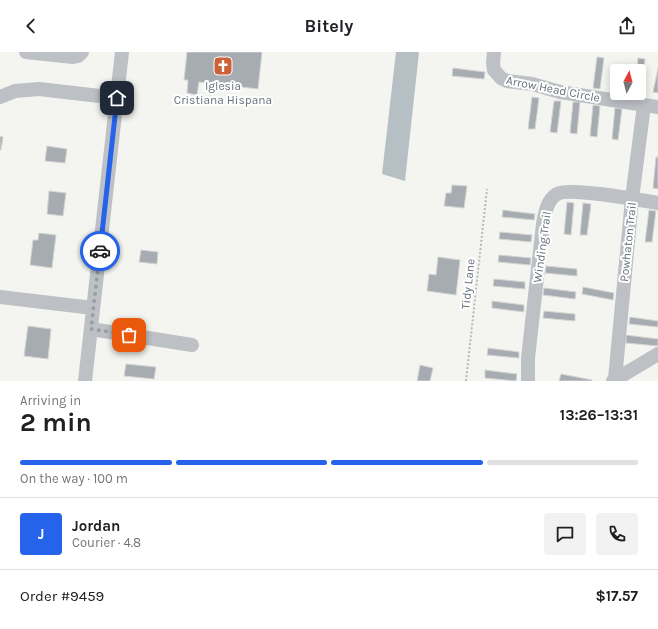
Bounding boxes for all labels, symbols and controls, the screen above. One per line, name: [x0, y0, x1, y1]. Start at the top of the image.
icon: back: [20, 15, 42, 37]
text: Bitely: [305, 15, 353, 37]
icon: share: [616, 15, 638, 37]
church icon: Iglesia Cristiana Hispana: [212, 55, 234, 77]
north arrow: [610, 64, 646, 100]
map controls: [610, 64, 646, 100]
street label: Arrow Head Circle: [505, 73, 601, 105]
place label: Iglesia Cristiana Hispana: [174, 79, 272, 107]
pin: [100, 81, 134, 115]
icon: home: [106, 87, 128, 109]
street label: Powhaton Trail: [617, 202, 639, 282]
street label: Winding Trail: [530, 210, 554, 284]
courier: [80, 231, 120, 271]
icon: car: [89, 240, 111, 262]
street label: Tidy Lane: [458, 258, 478, 310]
pin: [112, 318, 146, 352]
icon: bag: [118, 324, 140, 346]
text: Arriving in: [20, 393, 81, 408]
text: 13:26–13:31: [560, 406, 638, 424]
text: 2 min: [20, 407, 92, 438]
text: On the way · 100 m: [20, 471, 128, 486]
button: chat: [544, 513, 586, 555]
button: phone: [596, 513, 638, 555]
text: Jordan: [72, 517, 120, 535]
text: J: [38, 525, 44, 543]
text: Courier · 4.8: [72, 535, 141, 550]
text: Order #9459: [20, 587, 104, 605]
text: $17.57: [595, 587, 638, 605]

